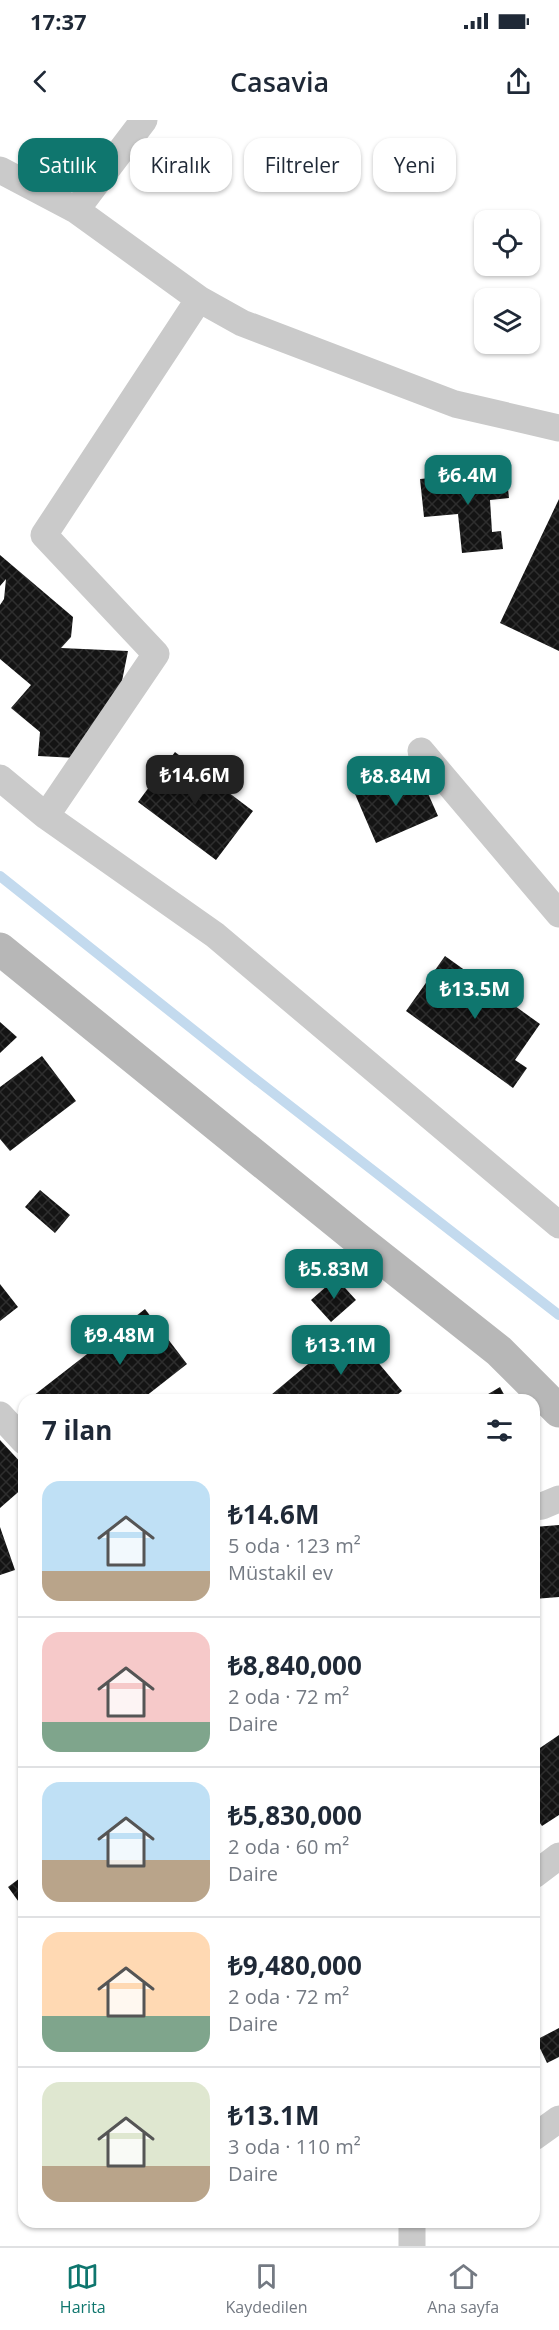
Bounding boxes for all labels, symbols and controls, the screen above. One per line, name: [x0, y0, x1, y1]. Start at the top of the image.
text: 17:37: [30, 6, 87, 36]
text: Casavia: [230, 63, 329, 100]
icon: back: [24, 65, 57, 98]
icon: share: [502, 65, 535, 98]
chip: Satılık: [18, 138, 118, 192]
chip: Kiralık: [130, 138, 232, 192]
chip: Filtreler: [244, 138, 361, 192]
chip: Yeni: [373, 138, 456, 192]
map controls: [474, 210, 540, 354]
button: locate: [474, 210, 540, 276]
button: layers: [474, 288, 540, 354]
pin: ₺6.4M: [426, 455, 510, 506]
text: ₺6.4M: [439, 461, 497, 488]
pin: ₺14.6M: [146, 755, 244, 806]
pin: ₺8.84M: [347, 756, 445, 807]
text: ₺14.6M: [160, 761, 230, 788]
text: ₺8.84M: [361, 762, 431, 789]
pin: ₺13.5M: [426, 969, 524, 1020]
text: ₺13.5M: [440, 975, 510, 1002]
pin: ₺5.83M: [285, 1249, 383, 1300]
text: ₺5.83M: [299, 1255, 369, 1282]
pin: ₺9.48M: [71, 1315, 169, 1366]
text: ₺9.48M: [85, 1321, 155, 1348]
pin: ₺13.1M: [292, 1325, 390, 1376]
text: ₺13.1M: [306, 1331, 376, 1358]
text: 7 ilan: [42, 1412, 112, 1448]
icon: filters: [483, 1414, 516, 1447]
text: ₺14.6M: [228, 1496, 319, 1532]
icon: home: [90, 1505, 162, 1577]
text: 5 oda · 123 m²: [228, 1532, 361, 1559]
text: Müstakil ev: [228, 1559, 333, 1586]
text: ₺8,840,000: [228, 1647, 362, 1683]
icon: home: [90, 1656, 162, 1728]
text: 2 oda · 72 m²: [228, 1683, 349, 1710]
text: Daire: [228, 1710, 278, 1737]
text: ₺5,830,000: [228, 1797, 362, 1833]
icon: home: [90, 1806, 162, 1878]
text: 2 oda · 60 m²: [228, 1833, 349, 1860]
text: Daire: [228, 1860, 278, 1887]
text: ₺9,480,000: [228, 1947, 362, 1983]
icon: home: [90, 1956, 162, 2028]
text: 2 oda · 72 m²: [228, 1983, 349, 2010]
text: Daire: [228, 2010, 278, 2037]
text: ₺13.1M: [228, 2097, 319, 2133]
icon: home: [90, 2106, 162, 2178]
text: 3 oda · 110 m²: [228, 2133, 361, 2160]
text: Daire: [228, 2160, 278, 2187]
tab: Harita: [60, 2260, 106, 2318]
tab: Kaydedilen: [225, 2260, 308, 2318]
tab: Ana sayfa: [427, 2260, 499, 2318]

